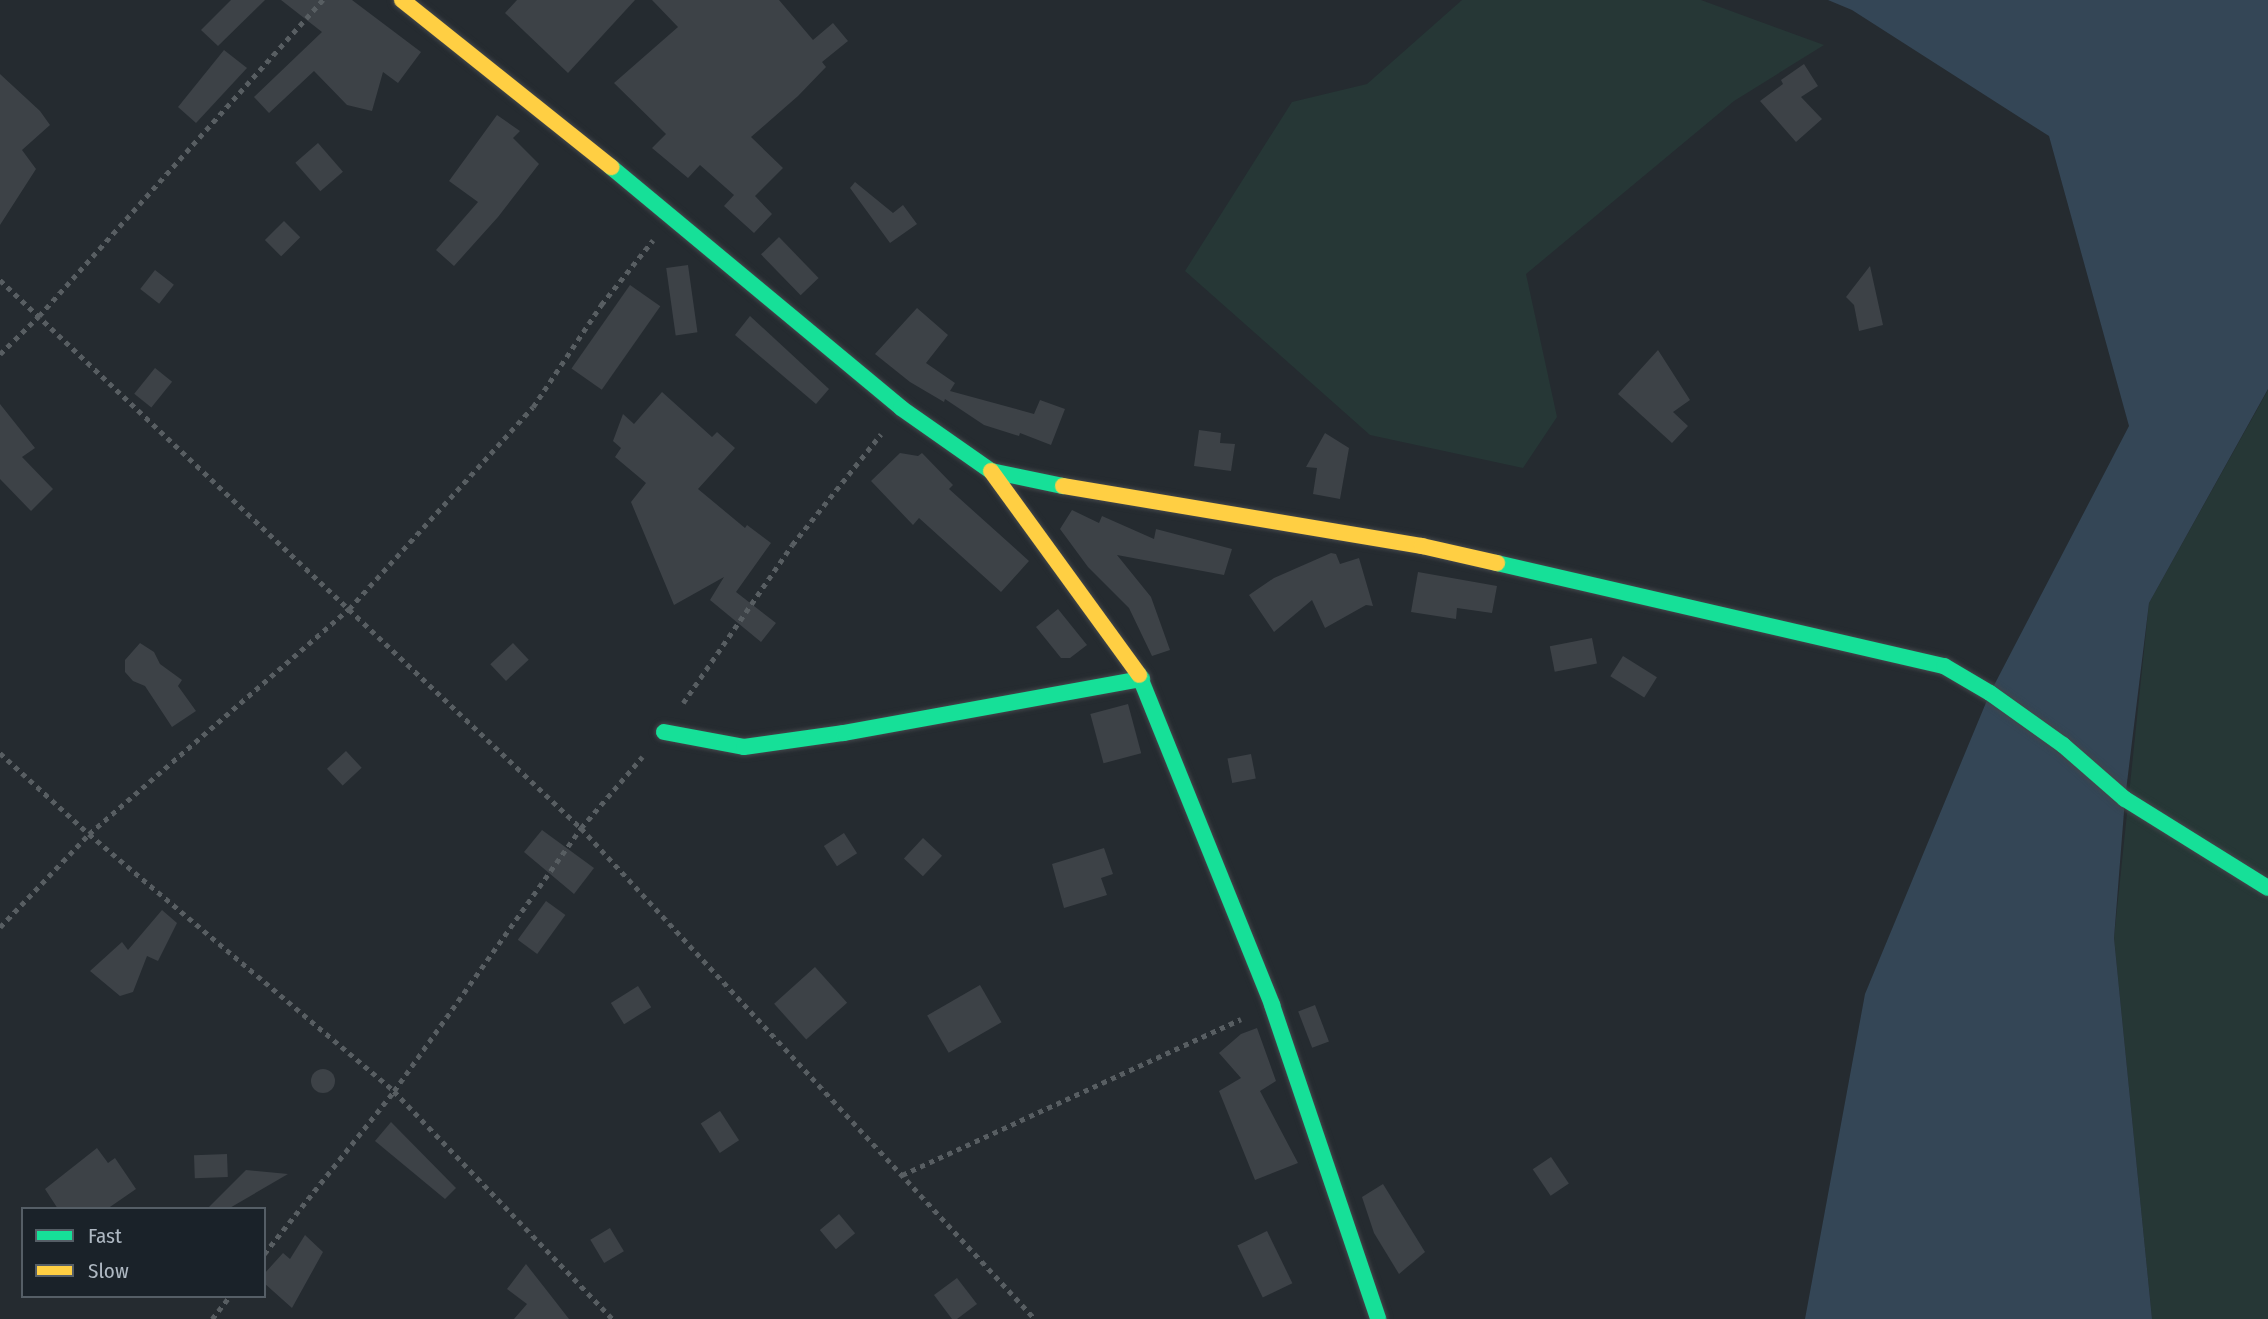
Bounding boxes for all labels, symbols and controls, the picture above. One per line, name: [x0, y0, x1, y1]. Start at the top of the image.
legend: [21, 1207, 266, 1298]
text: Fast: [88, 1223, 122, 1249]
text: Slow: [88, 1258, 129, 1284]

